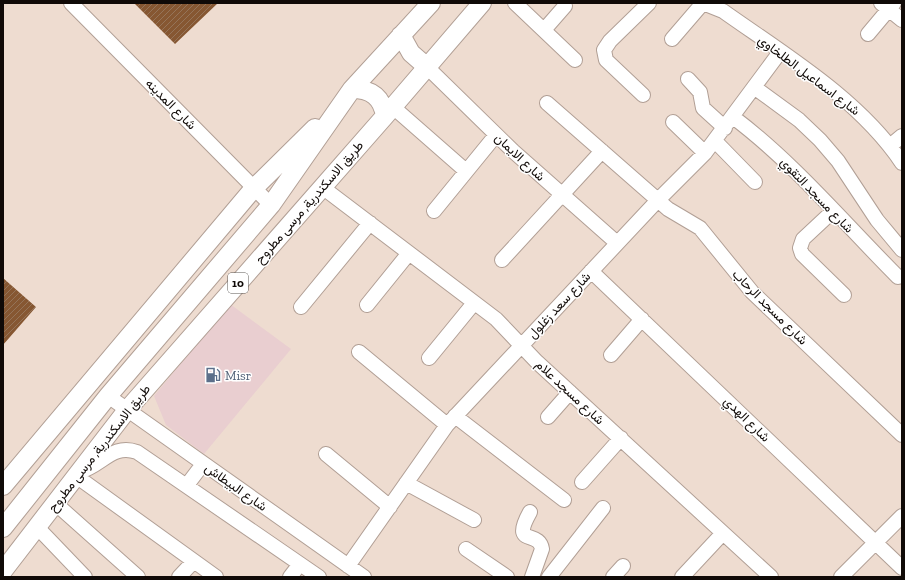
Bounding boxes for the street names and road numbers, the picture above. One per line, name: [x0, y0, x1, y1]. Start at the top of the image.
street label: شارع اسماعيل الطلخاوي: [753, 32, 863, 121]
street label: شارع المدينه: [141, 76, 199, 134]
street label: شارع الايمان: [490, 130, 548, 186]
street label: طريق الاسكندرية, مرسى مطروح: [252, 138, 368, 268]
street label: شارع مسجد التقوي: [775, 154, 857, 238]
street label: شارع مسجد الرحاب: [728, 266, 811, 349]
street label: شارع سعد زغلول: [524, 269, 595, 343]
road number: 10: [228, 273, 248, 293]
street label: شارع مسجد علام: [531, 356, 607, 429]
street label: طريق الاسكندرية, مرسى مطروح: [45, 381, 155, 516]
street label: شارع الهدي: [719, 393, 773, 447]
street label: شارع البيطاش: [201, 460, 270, 516]

